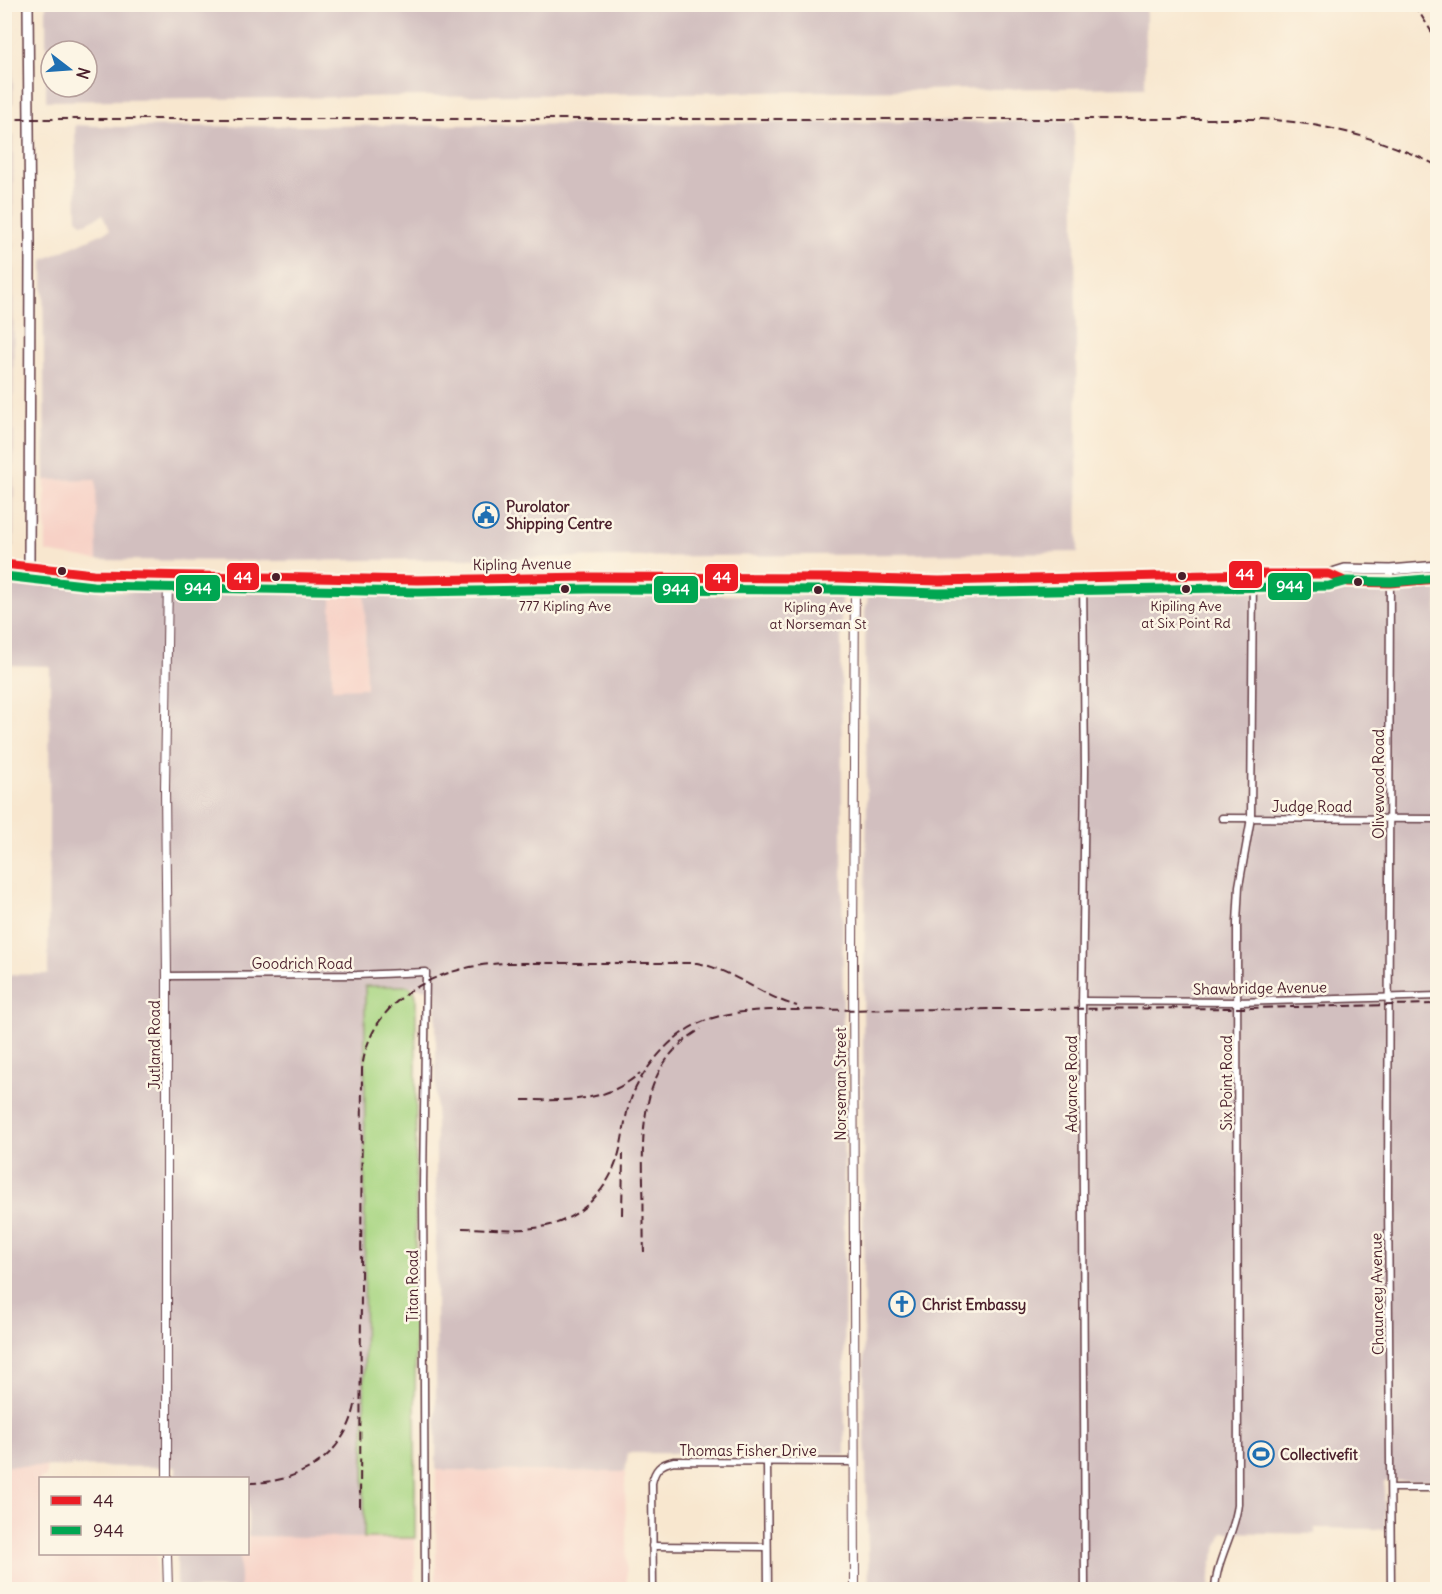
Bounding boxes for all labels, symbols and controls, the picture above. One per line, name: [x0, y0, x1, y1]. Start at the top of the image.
north arrow: [39, 39, 99, 99]
text: N: [72, 65, 95, 82]
place label: Purolator Shipping Centre: [506, 497, 612, 534]
public building icon: Purolator Shipping Centre: [471, 500, 501, 530]
street label: Kipling Avenue: [472, 554, 572, 574]
line badge: 44: [1228, 560, 1263, 589]
line badge: 44: [226, 562, 260, 591]
line badge: 44: [704, 563, 739, 592]
text: 44: [1236, 564, 1254, 584]
unlabelled marker: [56, 565, 68, 577]
text: 44: [234, 567, 252, 587]
text: 44: [713, 567, 731, 587]
unlabelled marker: [1176, 570, 1188, 582]
unlabelled marker: [270, 571, 282, 583]
line badge: 944: [1267, 572, 1312, 601]
line badge: 944: [175, 574, 221, 602]
line badge: 944: [653, 575, 699, 604]
text: 944: [1276, 576, 1304, 596]
unlabelled marker: [1352, 576, 1364, 588]
text: 944: [184, 578, 212, 598]
text: 944: [662, 579, 690, 599]
marker: 777 Kipling Ave: [559, 583, 571, 595]
marker: Kipiling Ave at Six Point Rd: [1180, 583, 1192, 595]
marker: Kipling Ave at Norseman St: [812, 584, 824, 596]
place label: 777 Kipling Ave: [519, 597, 611, 615]
place label: Kipiling Ave at Six Point Rd: [1141, 597, 1231, 632]
place label: Kipling Ave at Norseman St: [769, 598, 867, 633]
street label: Olivewood Road: [1369, 729, 1388, 839]
street label: Judge Road: [1272, 797, 1352, 816]
street label: Goodrich Road: [251, 954, 353, 973]
street label: Shawbridge Avenue: [1193, 977, 1327, 999]
street label: Jutland Road: [145, 1000, 164, 1090]
street label: Norseman Street: [831, 1027, 850, 1141]
street label: Advance Road: [1062, 1035, 1081, 1133]
street label: Six Point Road: [1217, 1035, 1236, 1131]
street label: Chauncey Avenue: [1366, 1233, 1388, 1355]
street label: Titan Road: [403, 1250, 422, 1322]
church icon: Christ Embassy: [887, 1289, 917, 1319]
place label: Christ Embassy: [922, 1295, 1026, 1315]
sports icon: Collectivefit: [1246, 1439, 1276, 1469]
street label: Thomas Fisher Drive: [679, 1441, 817, 1460]
place label: Collectivefit: [1280, 1445, 1359, 1464]
legend: [39, 1477, 249, 1555]
text: 44: [93, 1489, 114, 1512]
text: 944: [93, 1519, 124, 1542]

